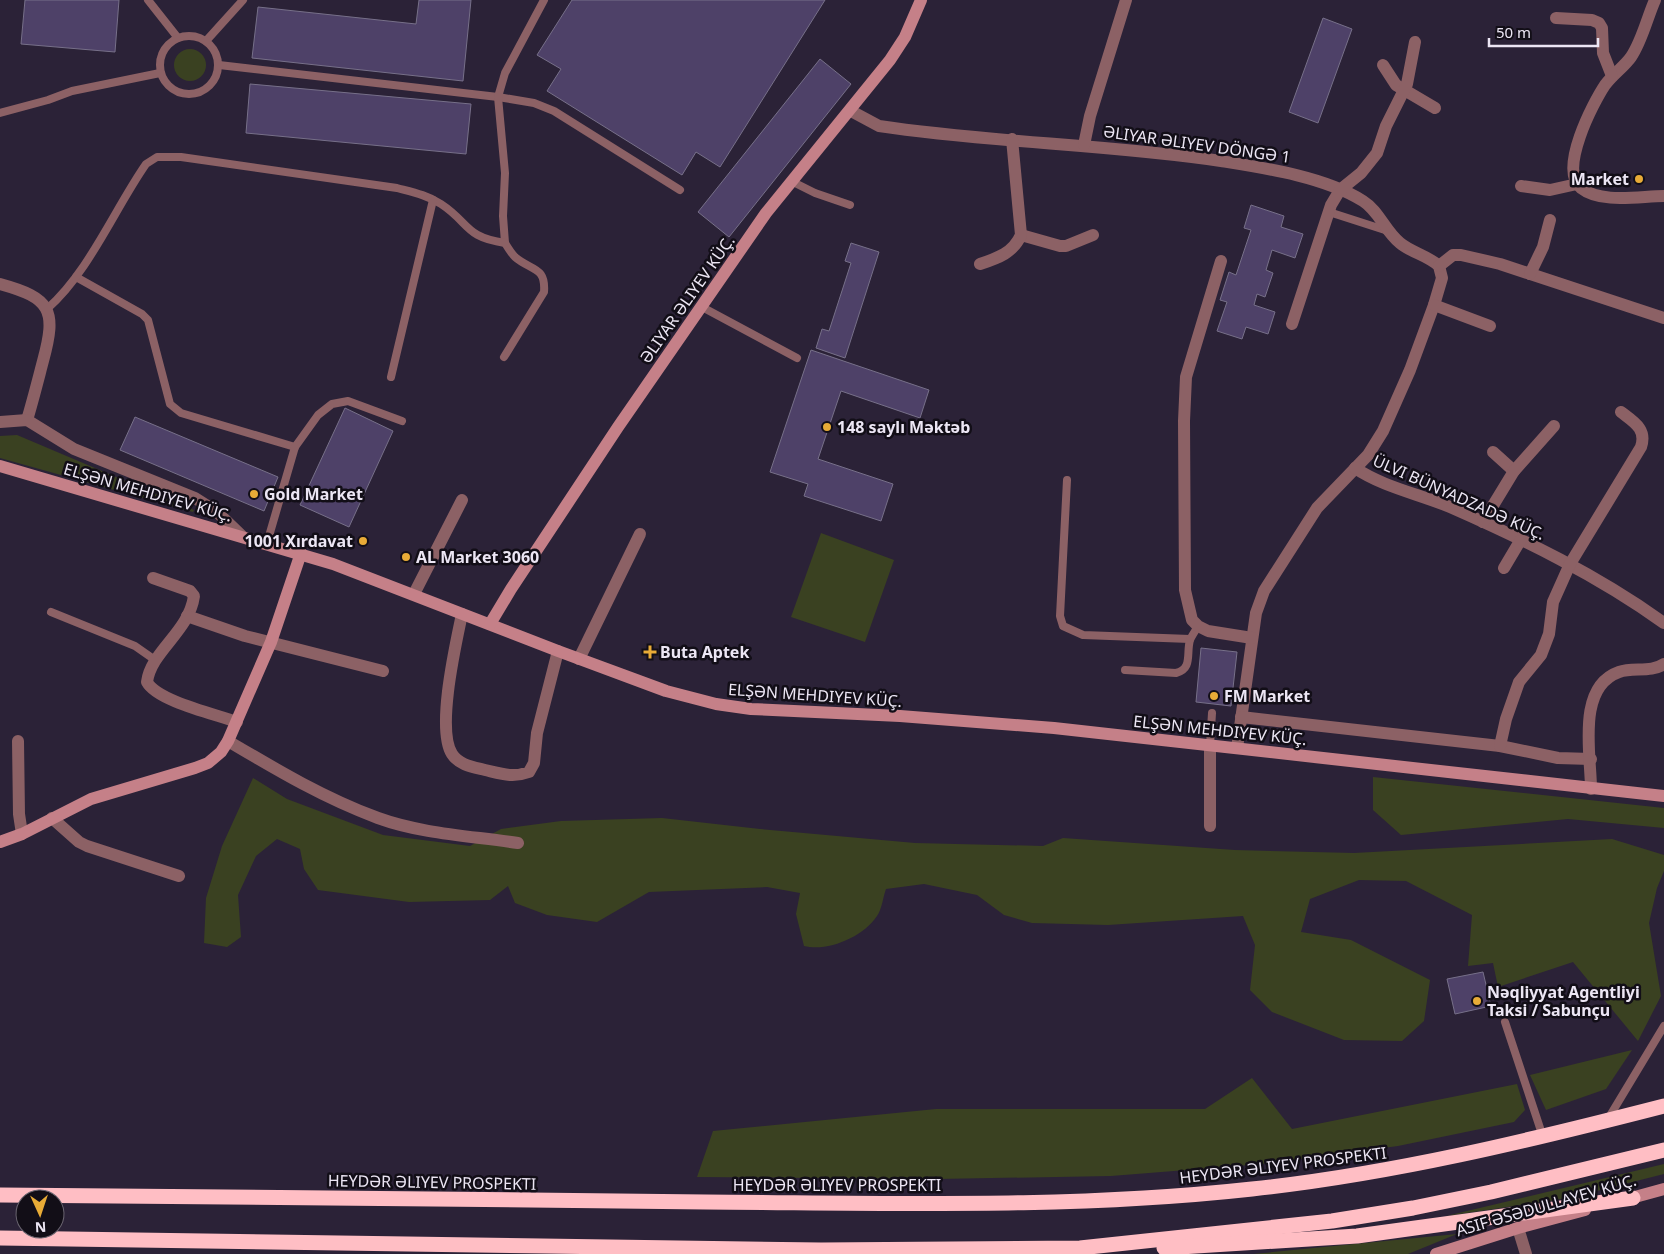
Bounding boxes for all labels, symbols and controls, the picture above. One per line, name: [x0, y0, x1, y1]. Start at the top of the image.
scale bar: [1489, 15, 1598, 47]
text: 50 m: [1496, 22, 1531, 42]
street label: ƏLIYAR ƏLIYEV DÖNGƏ 1: [1102, 120, 1292, 168]
place label: Market: [1571, 168, 1629, 190]
marker: Market: [1633, 173, 1645, 185]
street label: ƏLIYAR ƏLIYEV KÜÇ.: [635, 231, 739, 367]
place label: 148 saylı Məktəb: [837, 416, 970, 438]
marker: 148 saylı Məktəb: [821, 421, 833, 433]
street label: ÜLVI BÜNYADZADƏ KÜÇ.: [1370, 449, 1548, 545]
street label: ELŞƏN MEHDIYEV KÜÇ.: [61, 457, 235, 527]
place label: Gold Market: [264, 483, 363, 505]
marker: Gold Market: [248, 488, 260, 500]
place label: 1001 Xırdavat: [245, 530, 353, 552]
marker: 1001 Xırdavat: [357, 535, 369, 547]
place label: AL Market 3060: [416, 546, 539, 568]
marker: AL Market 3060: [400, 551, 412, 563]
place label: Buta Aptek: [660, 641, 749, 663]
marker: Buta Aptek: [644, 646, 656, 658]
street label: ELŞƏN MEHDIYEV KÜÇ.: [727, 678, 903, 712]
place label: FM Market: [1224, 685, 1310, 707]
marker: FM Market: [1208, 690, 1220, 702]
street label: ELŞƏN MEHDIYEV KÜÇ.: [1132, 710, 1308, 750]
place label: Nəqliyyat Agentliyi Taksi / Sabunçu: [1487, 981, 1640, 1021]
marker: Nəqliyyat Agentliyi Taksi / Sabunçu: [1471, 995, 1483, 1007]
street label: HEYDƏR ƏLIYEV PROSPEKTI: [1178, 1141, 1388, 1189]
street label: HEYDƏR ƏLIYEV PROSPEKTI: [328, 1169, 536, 1195]
street label: ASIF ƏSƏDULLAYEV KÜÇ.: [1453, 1169, 1639, 1241]
street label: HEYDƏR ƏLIYEV PROSPEKTI: [733, 1174, 941, 1196]
north arrow: [15, 1189, 65, 1239]
text: N: [35, 1218, 47, 1237]

